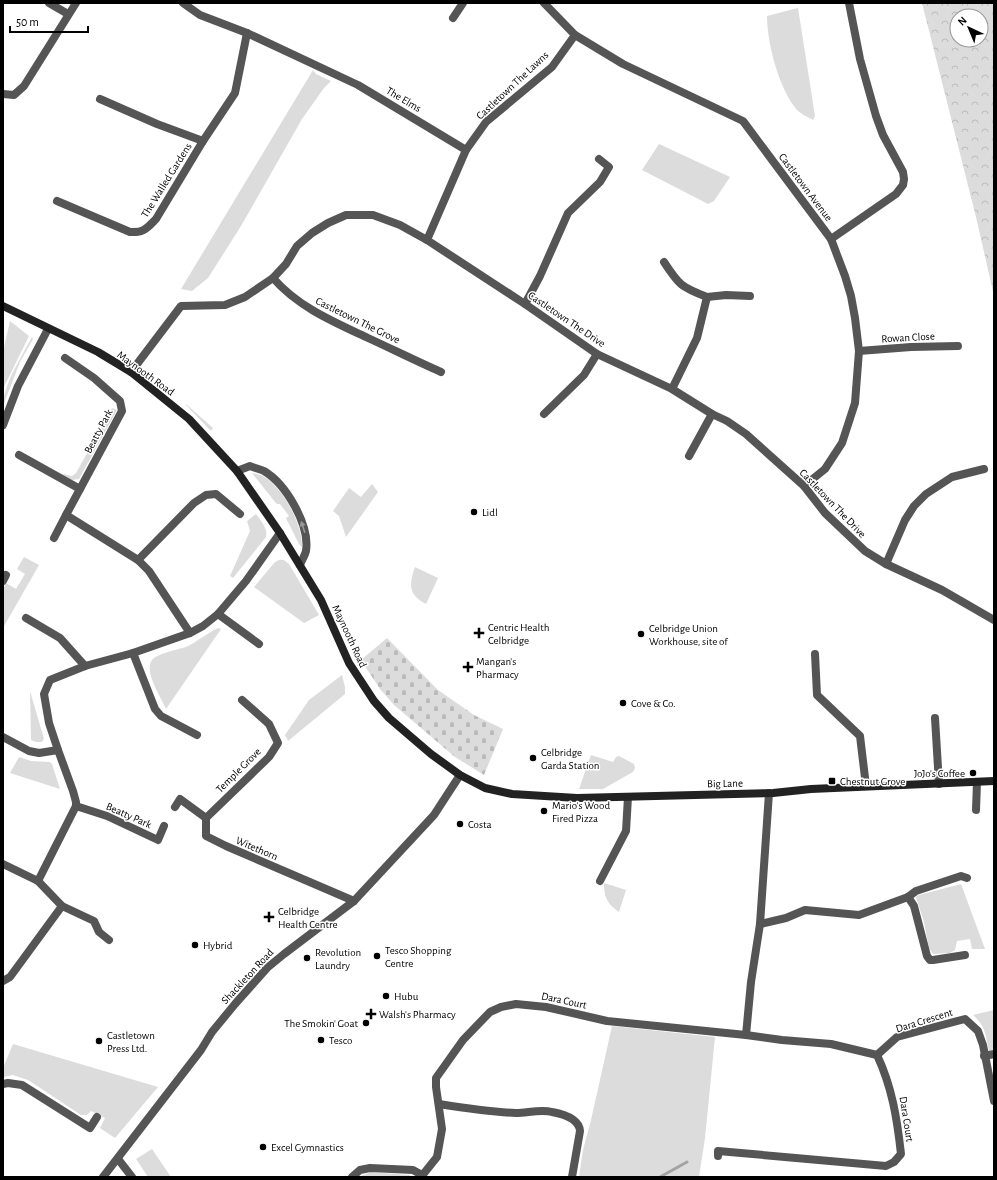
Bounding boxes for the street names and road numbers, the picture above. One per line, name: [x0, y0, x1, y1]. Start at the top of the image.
street label: Castletown The Lawns: [474, 49, 551, 122]
street label: The Elms: [384, 85, 423, 114]
street label: The Walled Gardens: [139, 141, 194, 220]
street label: Castletown Avenue: [777, 151, 835, 223]
street label: Castletown The Drive: [526, 290, 607, 349]
street label: Castletown The Grove: [314, 295, 402, 346]
street label: Rowan Close: [881, 331, 935, 344]
street label: Maynooth Road: [115, 349, 177, 398]
street label: Beatty Park: [82, 407, 115, 455]
street label: Castletown The Drive: [797, 467, 868, 540]
street label: Maynooth Road: [330, 603, 369, 669]
street label: Temple Grove: [214, 746, 263, 795]
street label: Big Lane: [707, 778, 743, 789]
street label: Beatty Park: [104, 801, 153, 830]
street label: Witethorn: [234, 835, 280, 862]
street label: Shackleton Road: [219, 946, 276, 1006]
street label: Dara Court: [540, 990, 588, 1011]
street label: Dara Crescent: [894, 1006, 954, 1034]
street label: Dara Court: [897, 1096, 916, 1143]

